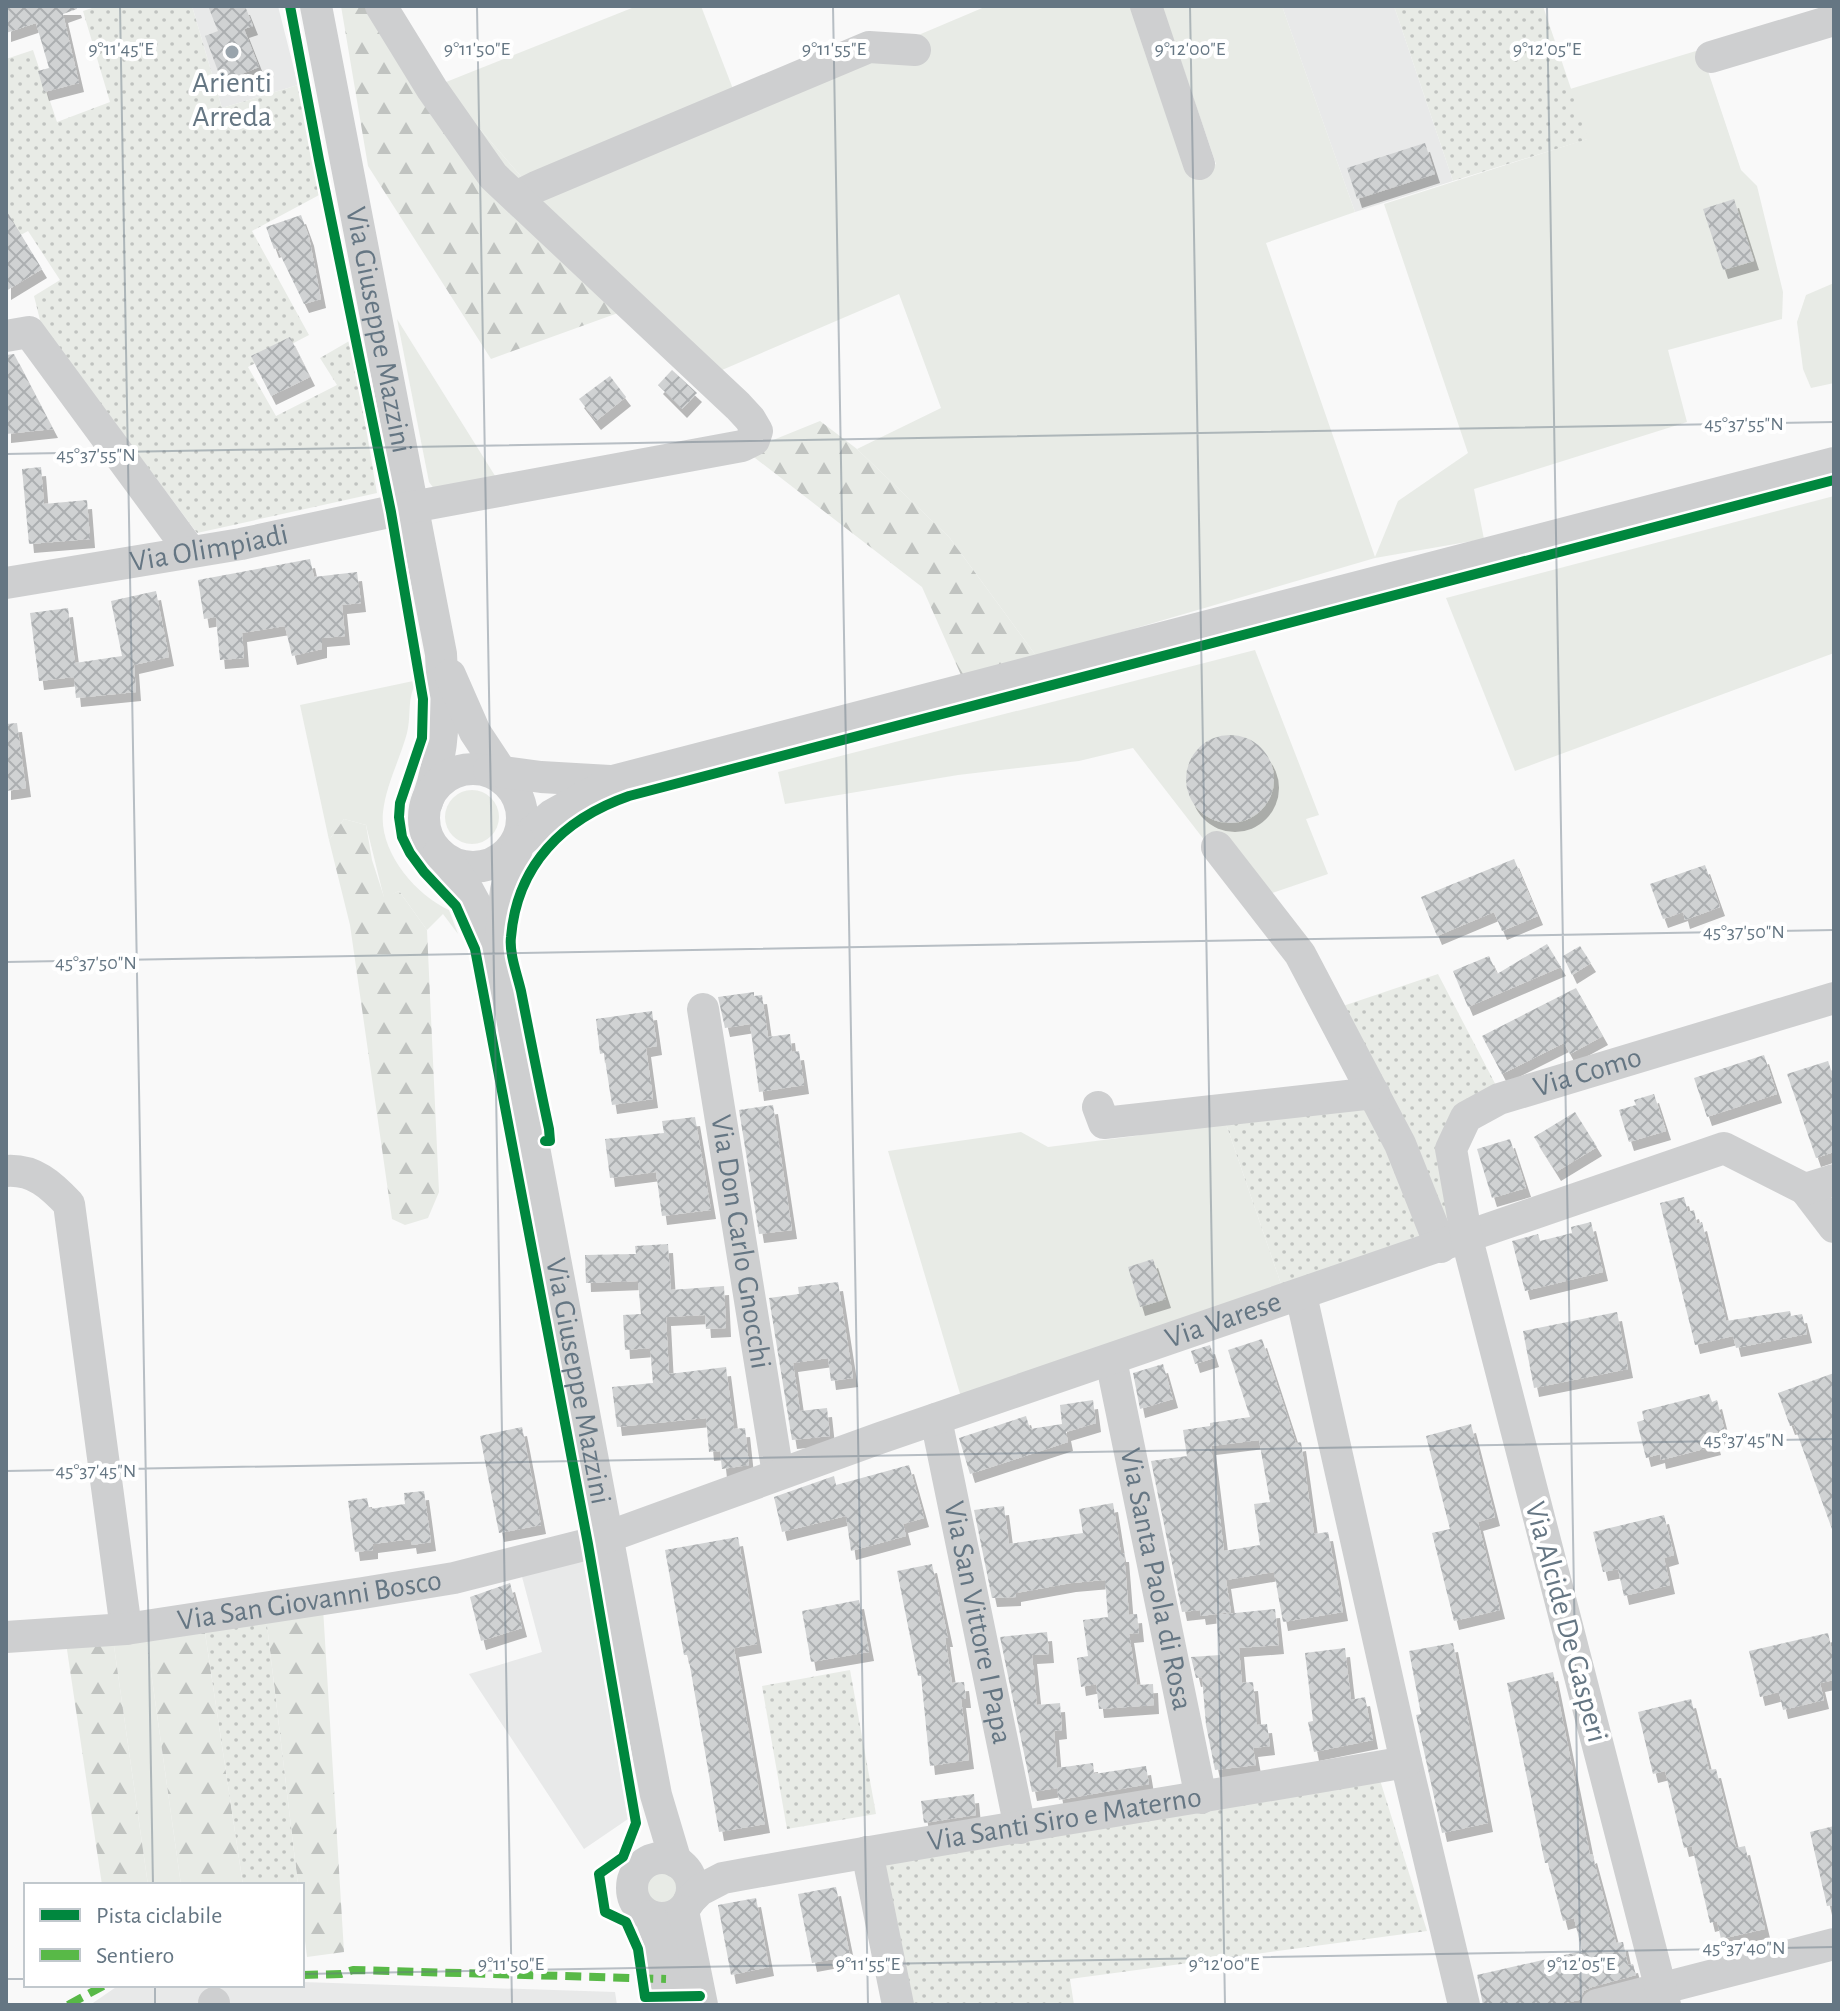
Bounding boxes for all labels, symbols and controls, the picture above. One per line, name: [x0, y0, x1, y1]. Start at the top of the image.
text: 9°11'45"E: [88, 39, 154, 59]
text: 9°11'50"E: [444, 39, 511, 59]
text: 9°11'55"E: [802, 39, 867, 59]
text: 9°12'00"E: [1155, 39, 1226, 59]
text: 9°12'05"E: [1513, 39, 1582, 59]
marker: Arienti Arreda: [223, 43, 241, 61]
place label: Arienti Arreda: [192, 68, 272, 132]
street label: Via Giuseppe Mazzini: [340, 204, 417, 456]
text: 45°37'55"N: [1704, 414, 1784, 434]
text: 45°37'55"N: [56, 445, 136, 465]
street label: Via Olimpiadi: [128, 519, 291, 577]
text: 45°37'50"N: [1703, 922, 1785, 942]
text: 45°37'50"N: [55, 953, 137, 973]
street label: Via Como: [1530, 1042, 1645, 1103]
street label: Via Don Carlo Gnocchi: [705, 1113, 776, 1371]
street label: Via Giuseppe Mazzini: [540, 1256, 616, 1507]
street label: Via Varese: [1161, 1286, 1285, 1354]
text: 45°37'45"N: [1704, 1430, 1784, 1450]
street label: Via Santa Paola di Rosa: [1115, 1446, 1198, 1713]
text: 45°37'45"N: [56, 1461, 136, 1481]
street label: Via Alcide De Gasperi: [1519, 1498, 1613, 1746]
street label: Via San Vittore I Papa: [938, 1499, 1017, 1747]
street label: Via San Giovanni Bosco: [175, 1565, 444, 1636]
street label: Via Santi Siro e Materno: [925, 1782, 1204, 1857]
legend: [24, 1883, 304, 1987]
text: Pista ciclabile: [96, 1904, 222, 1928]
text: 45°37'40"N: [1702, 1938, 1786, 1958]
text: Sentiero: [96, 1944, 174, 1968]
text: 9°11'50"E: [478, 1954, 545, 1974]
text: 9°11'55"E: [836, 1954, 901, 1974]
text: 9°12'00"E: [1189, 1954, 1260, 1974]
text: 9°12'05"E: [1547, 1954, 1616, 1974]

